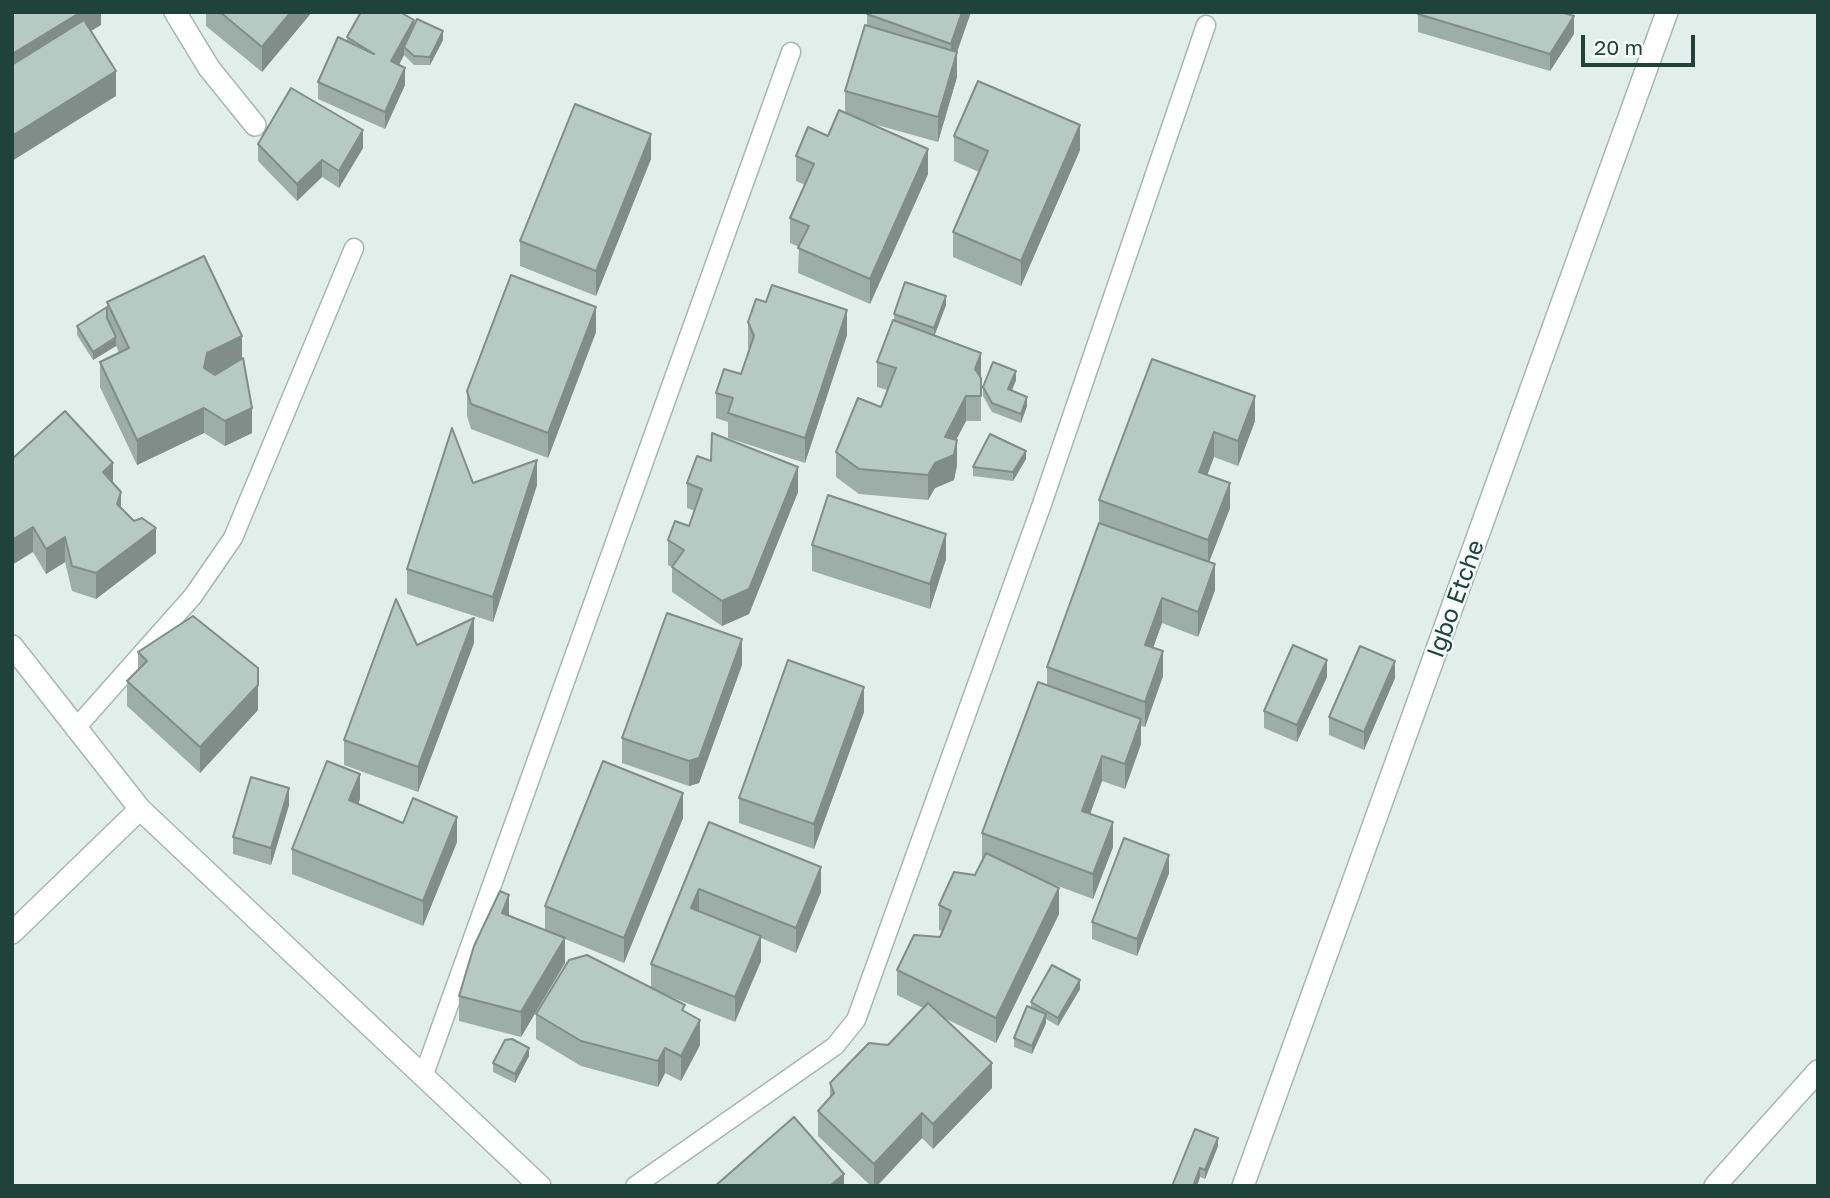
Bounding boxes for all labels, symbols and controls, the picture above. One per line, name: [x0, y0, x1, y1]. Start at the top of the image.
scale bar: [1585, 21, 1699, 65]
text: 20 m: [1594, 34, 1643, 60]
street label: Igbo Etche: [1421, 536, 1491, 662]

